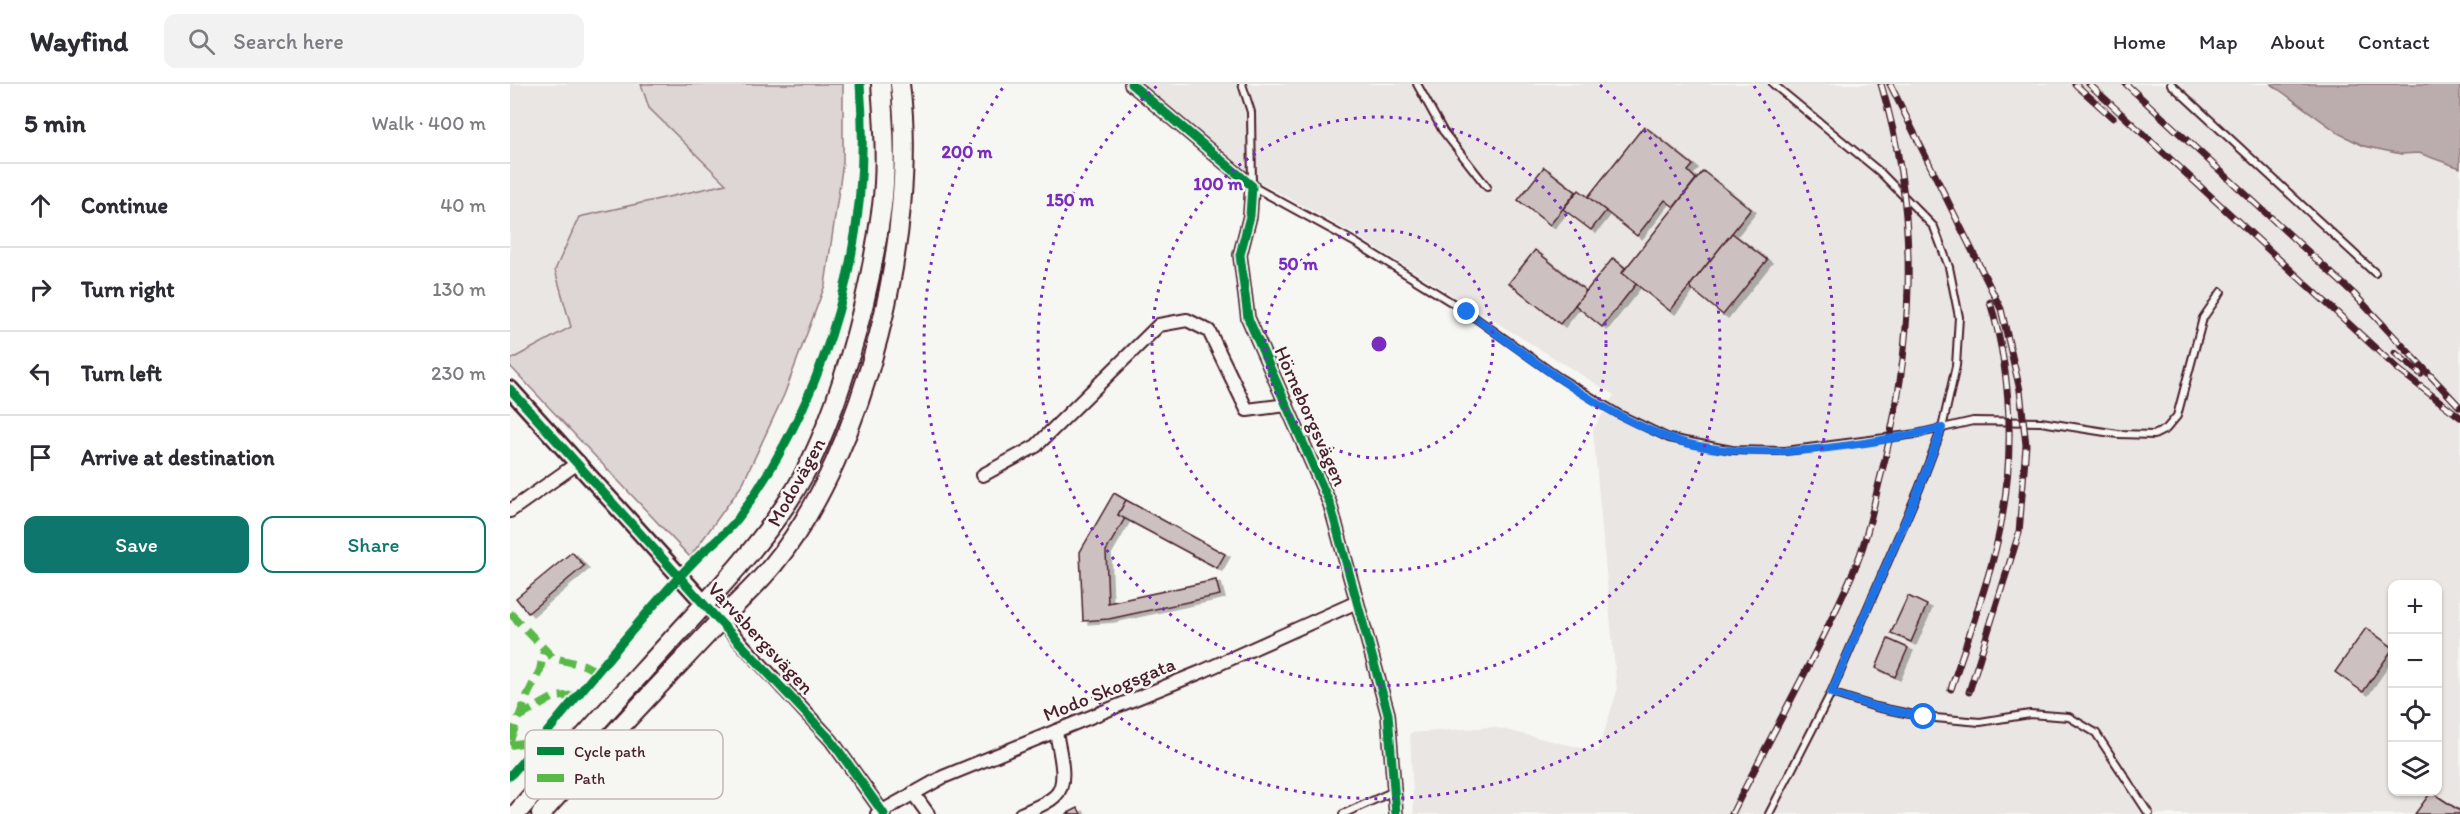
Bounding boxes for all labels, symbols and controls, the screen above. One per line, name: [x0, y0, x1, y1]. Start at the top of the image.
search box: [164, 14, 584, 68]
text: Wayfind: [30, 24, 128, 58]
icon: search: [185, 25, 218, 58]
text: Search here: [233, 28, 344, 55]
text: Home: [2113, 29, 2166, 54]
text: Map: [2199, 29, 2238, 54]
text: About: [2271, 29, 2325, 54]
text: Contact: [2358, 29, 2430, 54]
text: 5 min: [24, 107, 86, 139]
text: Walk · 400 m: [372, 111, 486, 135]
text: 200 m: [942, 141, 993, 163]
text: 100 m: [1193, 173, 1244, 195]
icon: ahead: [24, 189, 57, 222]
text: 150 m: [1046, 189, 1095, 211]
text: Continue: [81, 192, 168, 219]
text: 40 m: [440, 193, 486, 217]
text: 50 m: [1278, 253, 1319, 275]
icon: right: [24, 273, 57, 306]
text: Turn right: [81, 276, 175, 303]
text: 130 m: [432, 277, 486, 301]
route end: [1453, 298, 1479, 324]
centre of rings: [1369, 334, 1389, 354]
street label: Hörneborgsvägen: [1269, 342, 1353, 490]
icon: left: [24, 357, 57, 390]
text: Turn left: [81, 360, 162, 387]
text: 230 m: [431, 361, 486, 385]
street label: Modovägen: [762, 433, 830, 531]
icon: arrive: [24, 441, 57, 474]
text: Arrive at destination: [81, 444, 275, 471]
button: Save: [24, 516, 249, 573]
button: Share: [261, 516, 486, 573]
street label: Varvsbergsvägen: [703, 577, 819, 699]
map controls: [2388, 580, 2442, 796]
button: +: [2388, 580, 2442, 634]
button: −: [2388, 634, 2442, 688]
street label: Modo Skogsgata: [1039, 652, 1179, 726]
button: locate: [2388, 688, 2442, 742]
route start: [1910, 703, 1936, 729]
legend: [525, 730, 723, 799]
text: Cycle path: [574, 742, 646, 761]
button: layers: [2388, 742, 2442, 796]
text: Path: [574, 769, 605, 788]

